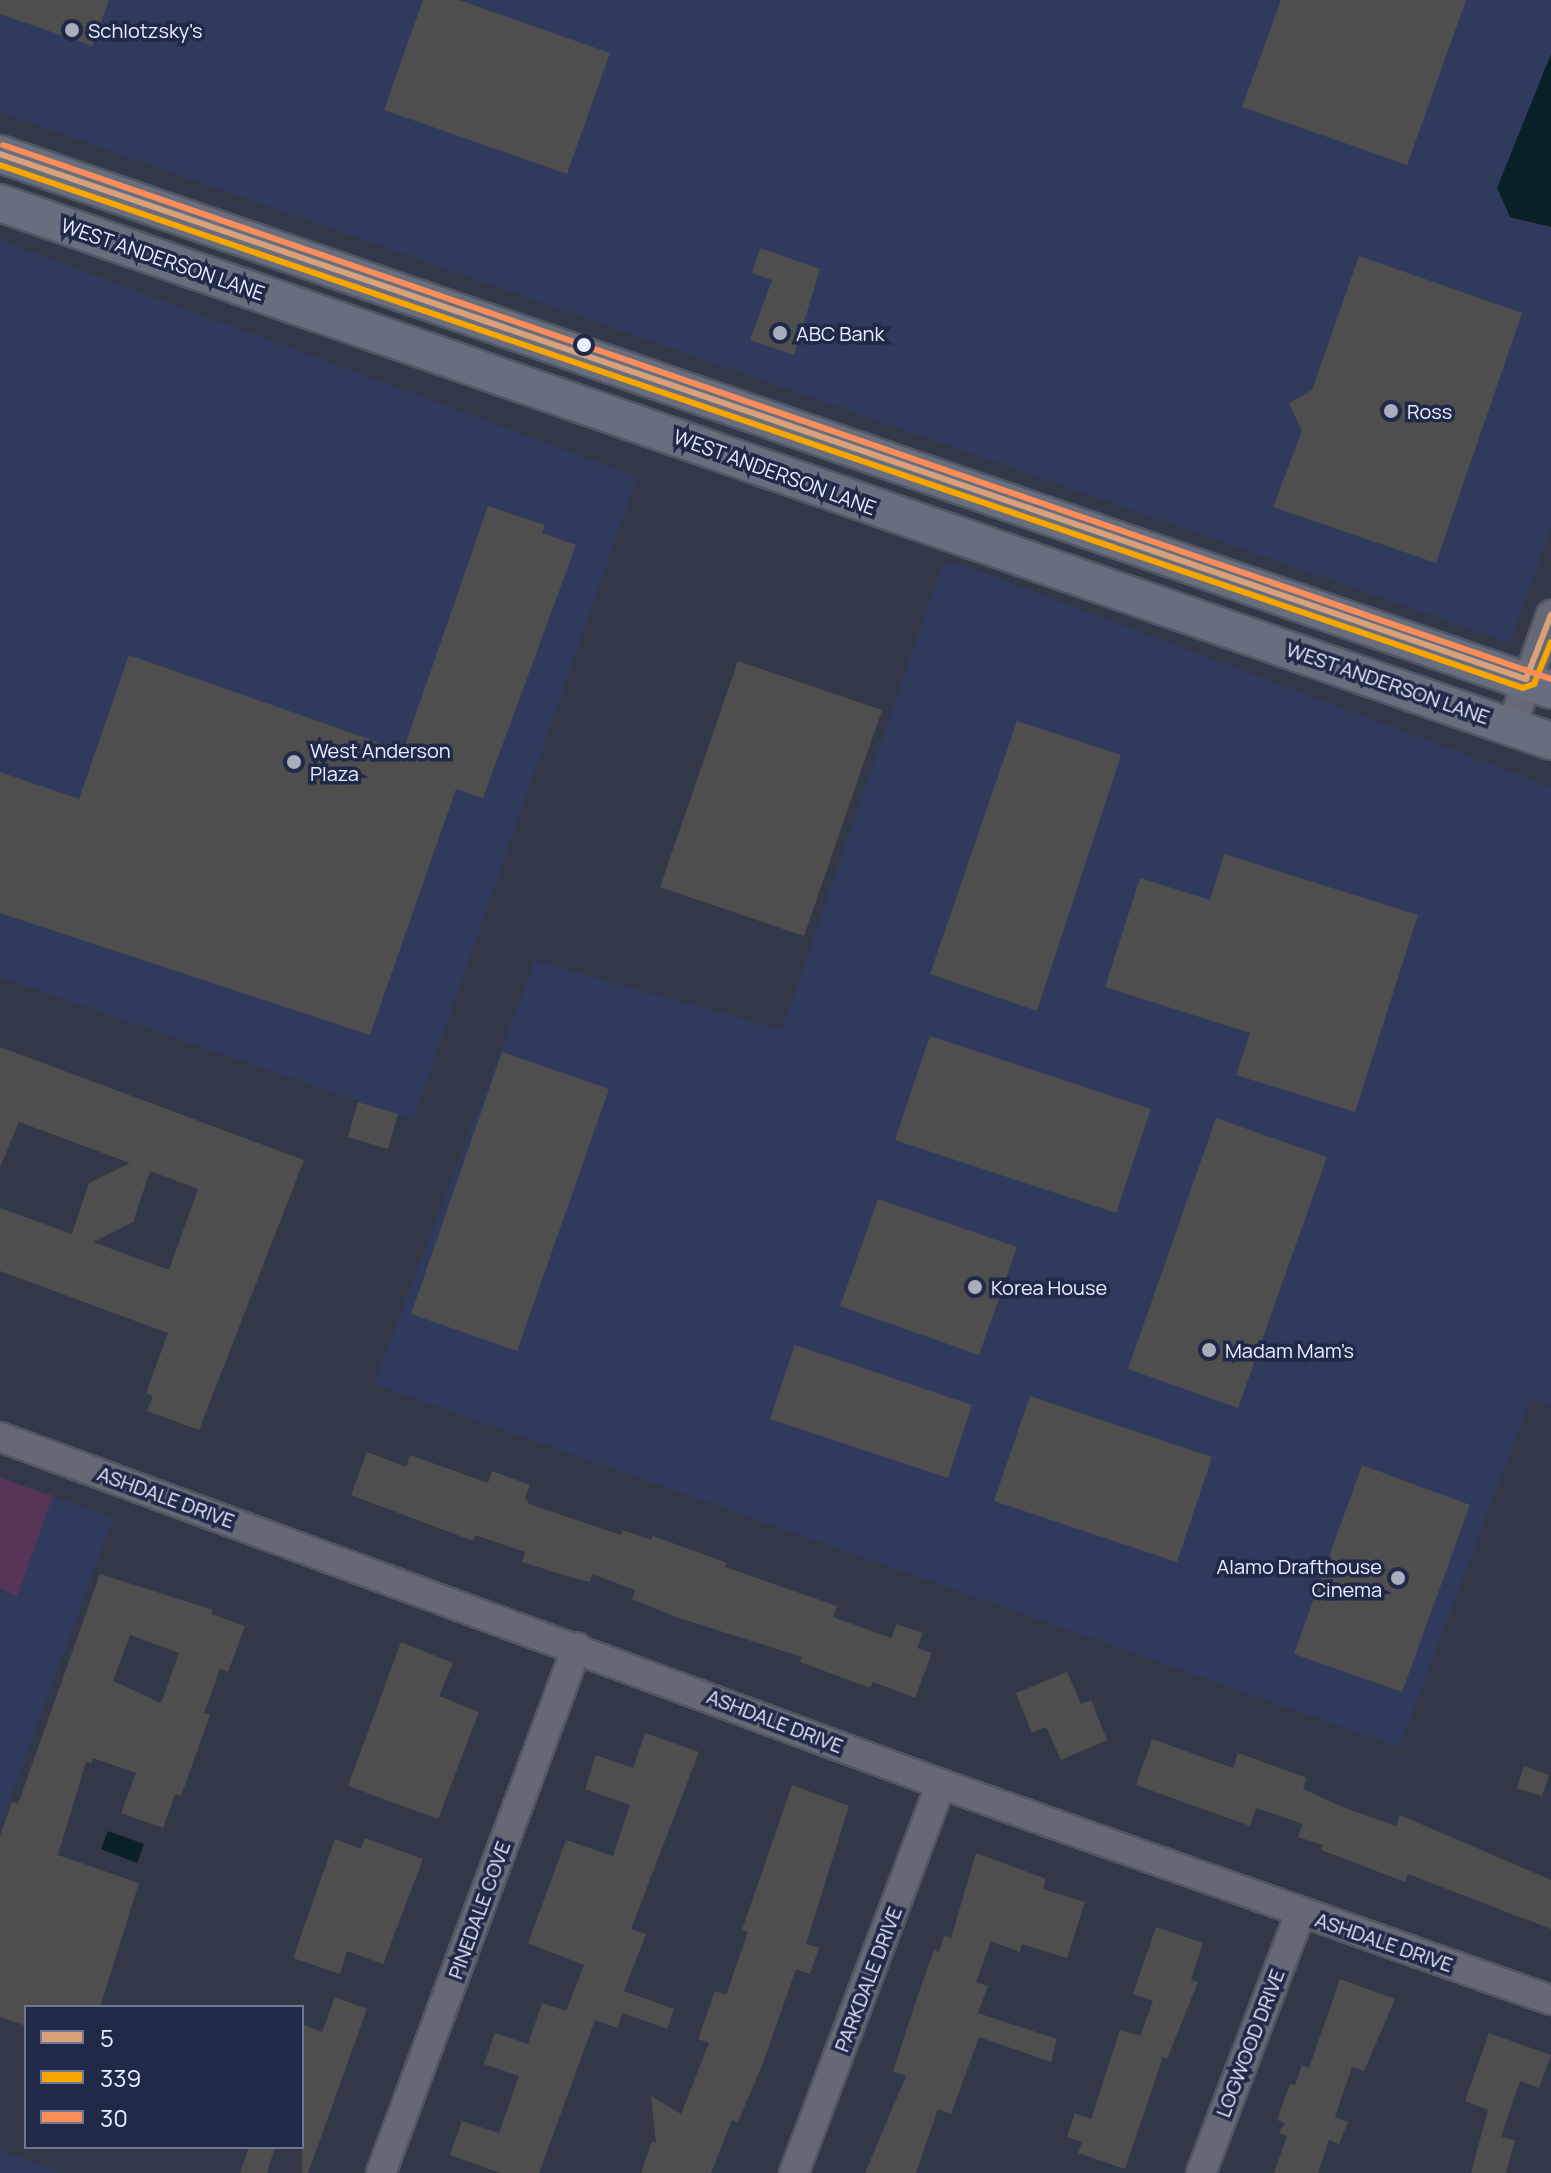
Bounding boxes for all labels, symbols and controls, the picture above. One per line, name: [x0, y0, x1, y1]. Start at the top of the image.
place label: Schlotzsky's: [88, 18, 203, 42]
marker: Schlotzsky's: [63, 21, 81, 39]
street label: WEST ANDERSON LANE: [58, 213, 268, 305]
place label: ABC Bank: [796, 321, 884, 345]
marker: ABC Bank: [771, 324, 789, 342]
unlabelled marker: [576, 337, 592, 353]
place label: Ross: [1407, 399, 1452, 423]
marker: Ross: [1382, 402, 1400, 420]
street label: WEST ANDERSON LANE: [670, 424, 880, 520]
street label: WEST ANDERSON LANE: [1283, 637, 1493, 729]
place label: West Anderson Plaza: [310, 738, 451, 785]
marker: West Anderson Plaza: [285, 753, 303, 771]
place label: Korea House: [991, 1275, 1107, 1299]
marker: Korea House: [966, 1278, 984, 1296]
place label: Madam Mam's: [1225, 1338, 1354, 1362]
marker: Madam Mam's: [1200, 1341, 1218, 1359]
street label: ASHDALE DRIVE: [94, 1461, 238, 1533]
place label: Alamo Drafthouse Cinema: [1217, 1554, 1382, 1601]
marker: Alamo Drafthouse Cinema: [1389, 1569, 1407, 1587]
street label: ASHDALE DRIVE: [704, 1684, 846, 1758]
street label: PINEDALE COVE: [443, 1838, 515, 1982]
street label: PARKDALE DRIVE: [829, 1903, 907, 2055]
street label: ASHDALE DRIVE: [1312, 1907, 1456, 1977]
street label: LOGWOOD DRIVE: [1211, 1966, 1289, 2120]
legend: [24, 2005, 304, 2149]
text: 5: [100, 2021, 114, 2054]
text: 339: [100, 2061, 141, 2094]
text: 30: [100, 2101, 128, 2134]

